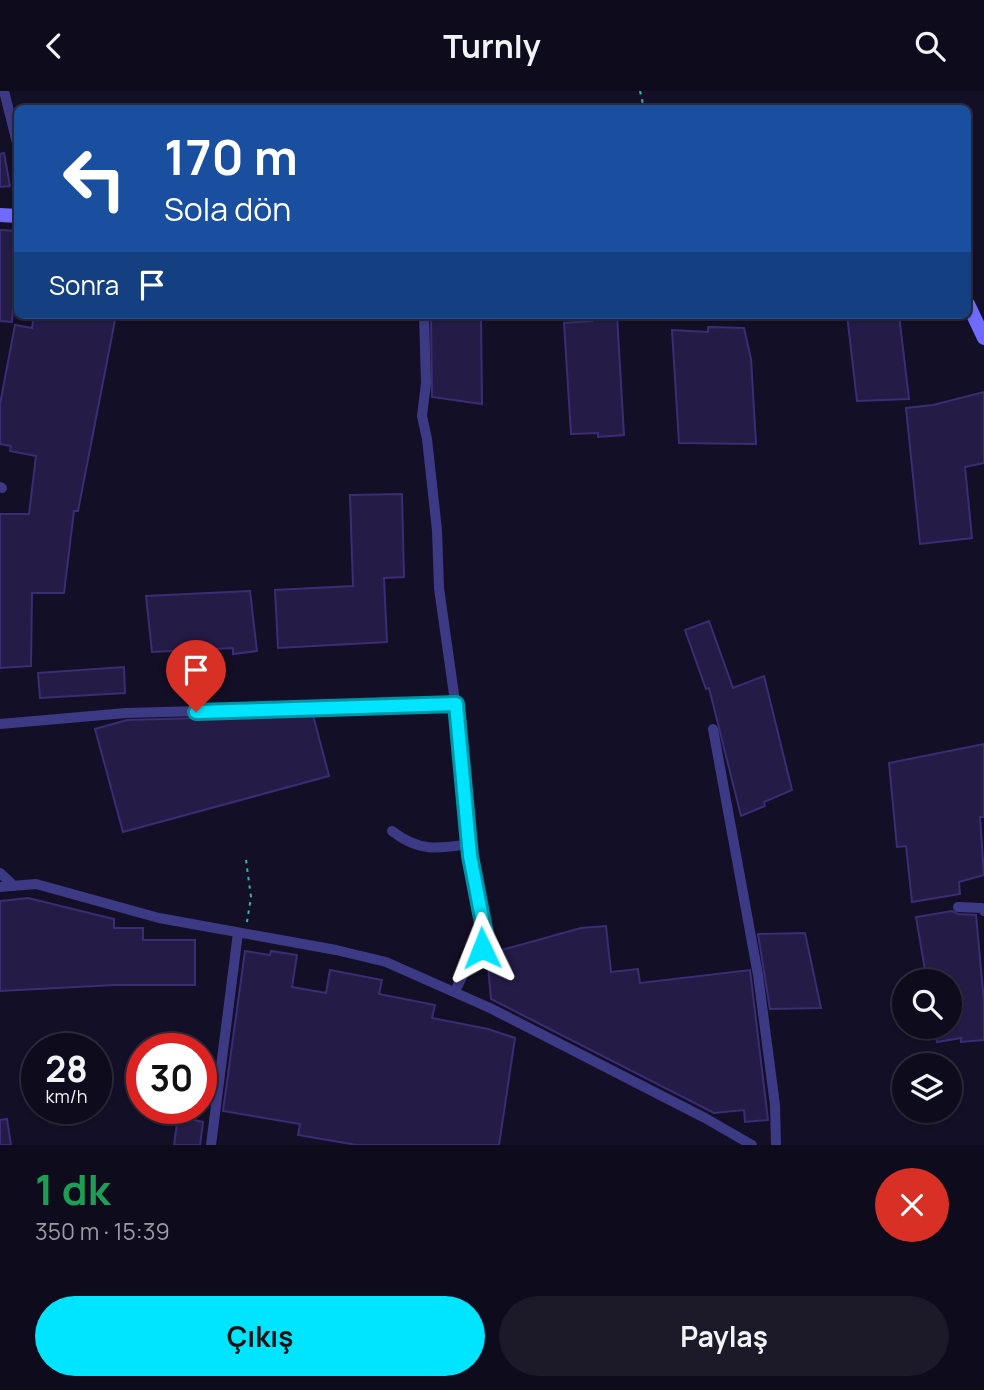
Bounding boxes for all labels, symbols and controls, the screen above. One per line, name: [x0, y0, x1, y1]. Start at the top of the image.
text: Turnly: [443, 24, 541, 68]
icon: back: [35, 27, 73, 65]
icon: search: [911, 27, 949, 65]
text: 170 m: [164, 123, 298, 190]
icon: left: [49, 133, 140, 224]
text: Sola dön: [164, 187, 291, 231]
icon: arrive: [133, 266, 171, 304]
text: Sonra: [49, 267, 119, 303]
pin: [166, 640, 226, 712]
icon: arrive: [177, 651, 215, 689]
position arrow: [445, 911, 519, 985]
map controls: [892, 969, 962, 1123]
button: search: [892, 969, 962, 1039]
speed limit sign: 30: [126, 1033, 217, 1124]
text: 28: [45, 1045, 88, 1093]
button: layers: [892, 1053, 962, 1123]
text: km/h: [46, 1084, 87, 1108]
text: 1 dk: [35, 1160, 110, 1218]
button: close: [875, 1168, 949, 1242]
text: 350 m · 15:39: [35, 1215, 170, 1247]
button: Çıkış: [35, 1296, 485, 1376]
button: Paylaş: [499, 1296, 949, 1376]

